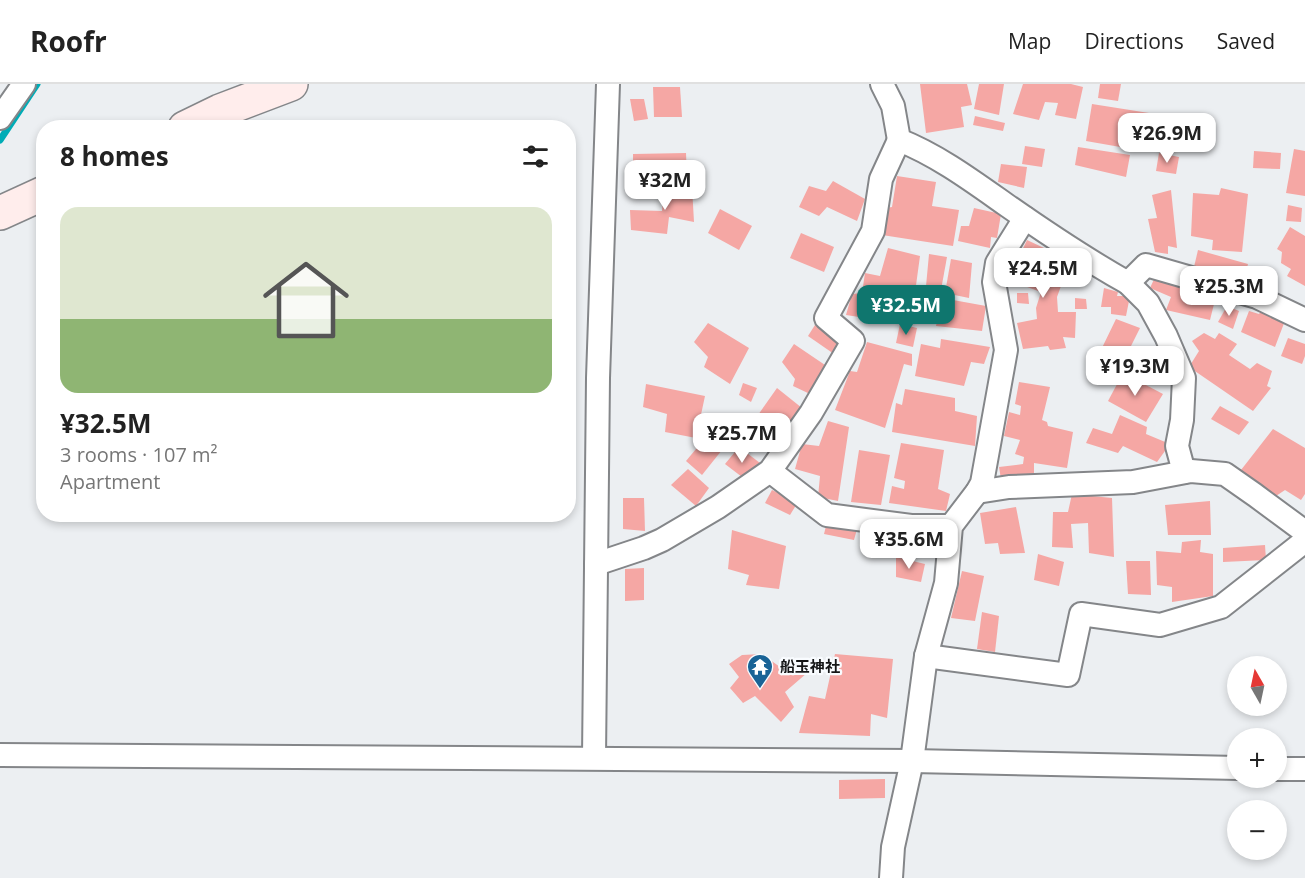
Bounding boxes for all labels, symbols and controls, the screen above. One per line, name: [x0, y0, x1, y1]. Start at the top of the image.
text: Roofr: [30, 22, 107, 60]
text: Map: [1008, 27, 1051, 55]
text: Directions: [1084, 27, 1184, 55]
text: Saved: [1217, 27, 1275, 55]
pin: ¥26.9M: [1118, 113, 1216, 164]
text: ¥26.9M: [1132, 119, 1202, 146]
text: 8 homes: [60, 138, 169, 174]
icon: filters: [519, 140, 552, 173]
pin: ¥32M: [629, 160, 701, 211]
text: ¥32M: [638, 166, 692, 193]
icon: home: [252, 246, 360, 354]
pin: ¥24.5M: [994, 248, 1092, 299]
text: ¥24.5M: [1008, 254, 1078, 281]
pin: ¥25.3M: [1180, 266, 1278, 317]
text: ¥25.3M: [1194, 272, 1264, 299]
pin: ¥32.5M: [857, 285, 955, 336]
text: ¥32.5M: [871, 291, 941, 318]
pin: ¥19.3M: [1086, 346, 1184, 397]
text: ¥19.3M: [1100, 352, 1170, 379]
text: ¥32.5M: [60, 405, 151, 441]
pin: ¥25.7M: [693, 413, 791, 464]
text: ¥25.7M: [707, 419, 777, 446]
text: 3 rooms · 107 m²: [60, 441, 218, 468]
text: Apartment: [60, 468, 160, 495]
pin: ¥35.6M: [860, 519, 958, 570]
text: ¥35.6M: [874, 525, 944, 552]
temple icon: 船玉神社: [745, 652, 775, 690]
place label: 船玉神社: [780, 656, 840, 676]
north arrow: [1227, 656, 1287, 716]
map controls: [1227, 656, 1287, 860]
button: +: [1227, 728, 1287, 788]
button: −: [1227, 800, 1287, 860]

